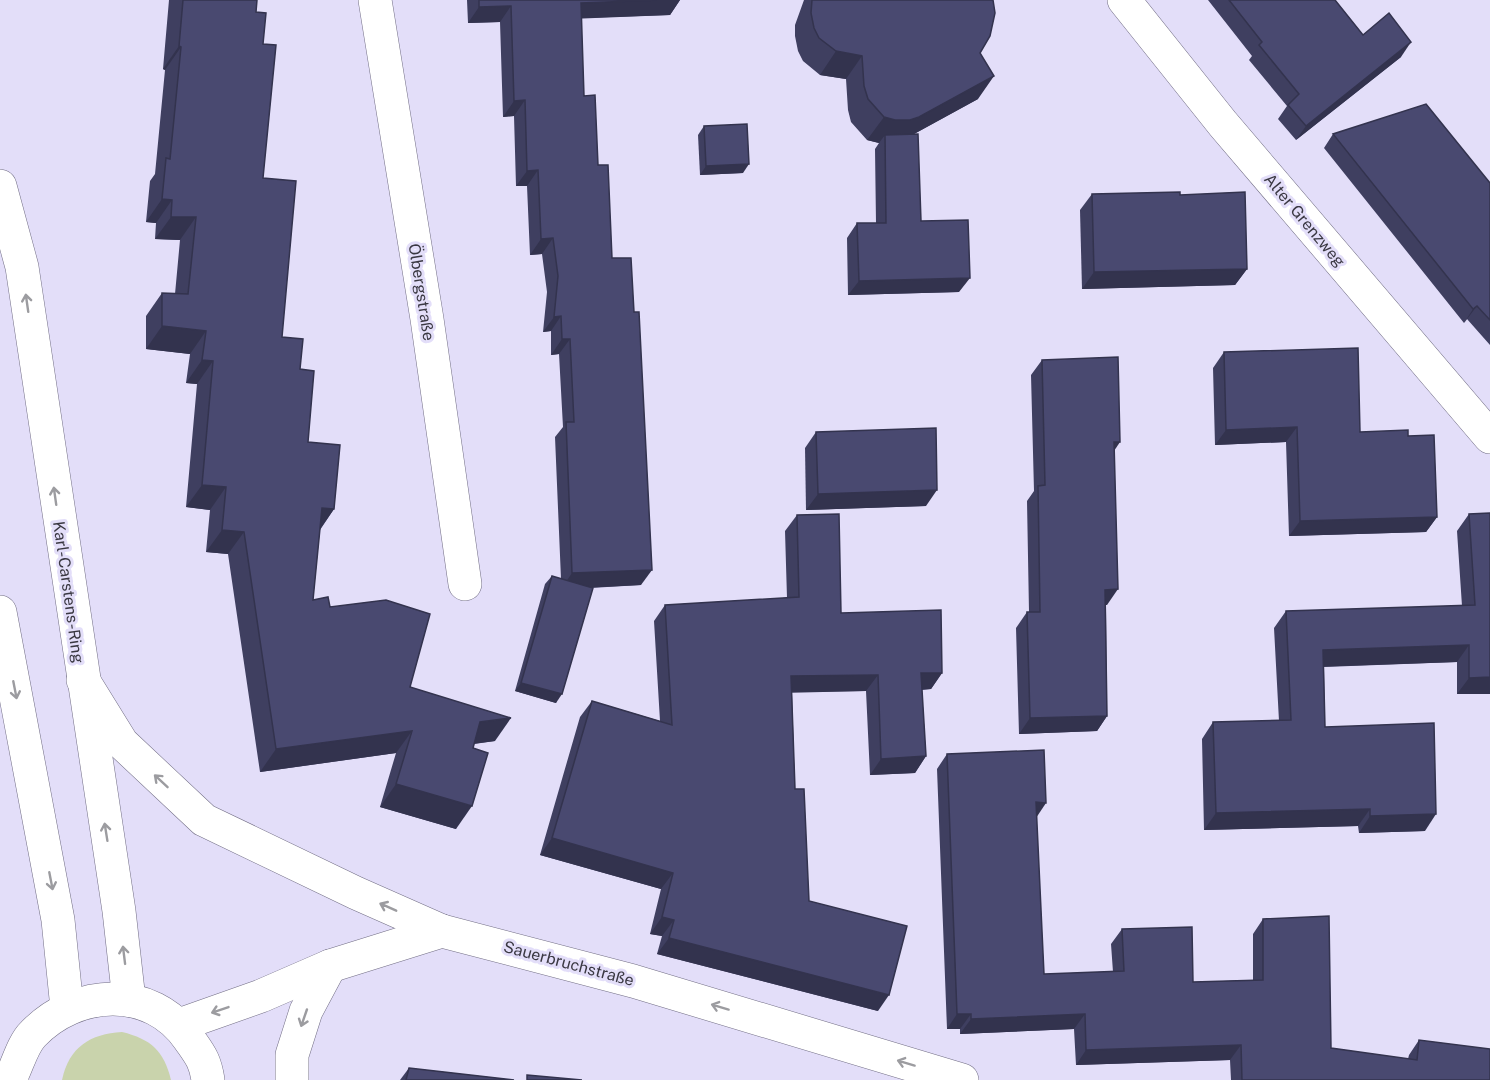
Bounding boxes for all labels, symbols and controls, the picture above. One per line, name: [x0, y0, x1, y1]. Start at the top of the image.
street label: Alter Grenzweg: [1260, 170, 1349, 271]
street label: Ölbergstraße: [404, 242, 440, 342]
one-way arrow: [22, 294, 33, 314]
one-way arrow: [50, 487, 61, 507]
street label: Karl-Carstens-Ring: [49, 520, 88, 664]
one-way arrow: [10, 679, 21, 699]
one-way arrow: [154, 774, 169, 788]
one-way arrow: [101, 823, 112, 842]
one-way arrow: [46, 871, 57, 891]
one-way arrow: [379, 901, 398, 912]
street label: Sauerbruchstraße: [502, 937, 636, 990]
one-way arrow: [118, 946, 129, 966]
one-way arrow: [711, 1001, 730, 1012]
one-way arrow: [211, 1006, 230, 1017]
one-way arrow: [298, 1009, 309, 1027]
one-way arrow: [897, 1057, 916, 1068]

